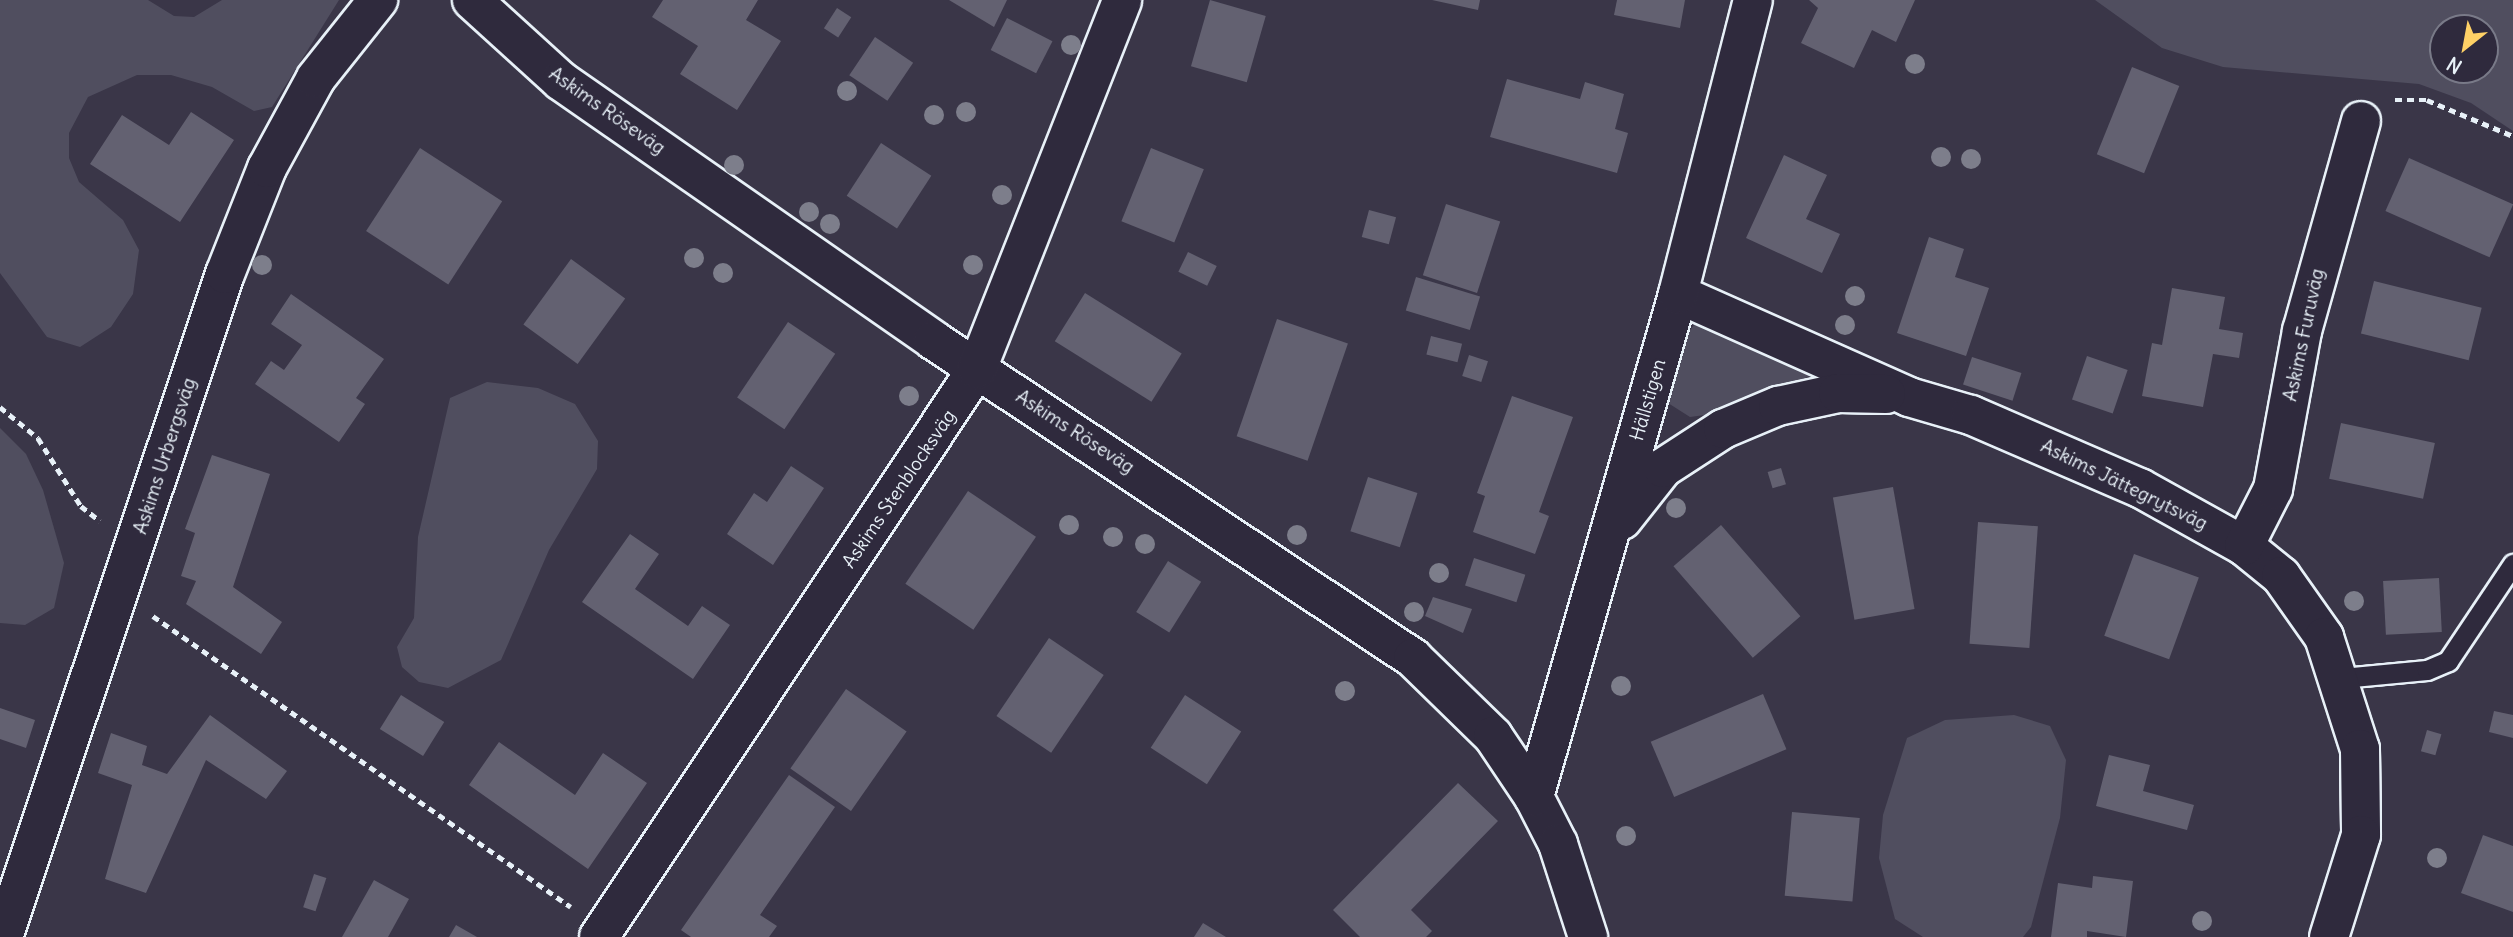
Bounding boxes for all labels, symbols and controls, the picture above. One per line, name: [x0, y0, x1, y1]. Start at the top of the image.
north arrow: [2429, 14, 2499, 84]
text: N: [2442, 52, 2466, 79]
street label: Askims Röseväg: [545, 62, 669, 160]
street label: Askims Furuväg: [2279, 267, 2329, 403]
street label: Hällstigen: [1625, 356, 1671, 444]
street label: Askims Urbergsväg: [129, 375, 201, 537]
street label: Askims Röseväg: [1012, 385, 1138, 479]
street label: Askims Stenblocksväg: [837, 405, 961, 573]
street label: Askims Jättegrytsväg: [2037, 435, 2211, 535]

